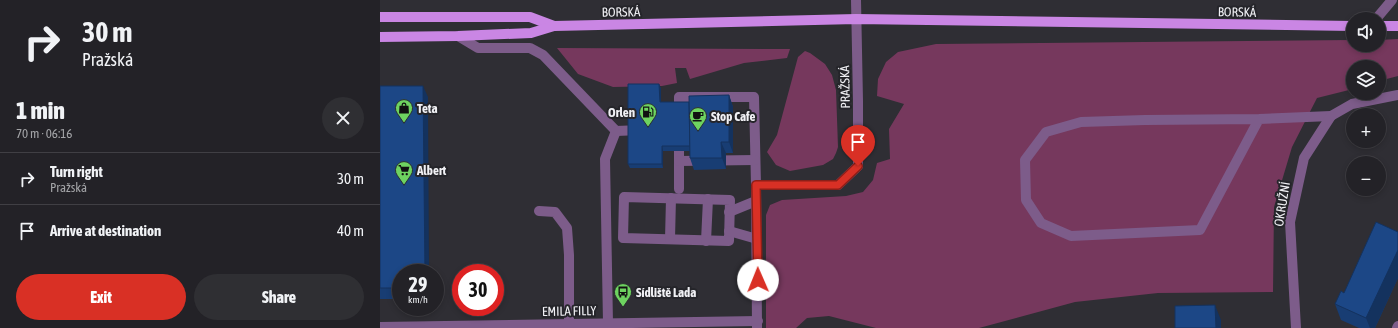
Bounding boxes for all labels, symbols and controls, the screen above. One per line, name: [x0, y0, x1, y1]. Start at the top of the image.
street label: BORSKÁ: [602, 4, 641, 20]
street label: BORSKÁ: [1218, 4, 1257, 20]
map controls: [1346, 12, 1386, 196]
button: sound: [1346, 12, 1386, 52]
icon: right: [16, 16, 68, 68]
text: 30 m: [82, 16, 132, 48]
text: Pražská: [82, 49, 133, 70]
button: layers: [1346, 60, 1386, 100]
street label: PRAŽSKÁ: [837, 65, 853, 109]
text: 1 min: [16, 97, 65, 124]
button: close: [322, 97, 364, 139]
shop icon: Teta: [394, 98, 414, 123]
place label: Teta: [417, 101, 438, 116]
fuel station icon: Orlen: [638, 102, 658, 127]
place label: Orlen: [608, 105, 635, 120]
cafe icon: Stop Cafe: [688, 106, 708, 131]
button: +: [1346, 108, 1386, 148]
place label: Stop Cafe: [711, 109, 756, 124]
pin: [841, 125, 875, 166]
text: 70 m · 06:16: [16, 126, 72, 141]
icon: arrive: [847, 131, 869, 153]
button: −: [1346, 156, 1386, 196]
supermarket icon: Albert: [394, 160, 414, 185]
text: Turn right: [50, 163, 103, 180]
place label: Albert: [416, 163, 447, 178]
icon: right: [16, 168, 38, 190]
text: 30 m: [337, 170, 364, 187]
text: Pražská: [50, 180, 87, 195]
street label: OKRUŽNÍ: [1271, 181, 1293, 227]
icon: arrive: [16, 220, 38, 242]
text: Arrive at destination: [50, 222, 161, 239]
text: 40 m: [337, 222, 364, 239]
position arrow: [737, 259, 779, 301]
speed limit sign: 30: [452, 264, 504, 316]
text: 29: [409, 273, 427, 296]
button: Exit: [16, 274, 186, 320]
button: Share: [194, 274, 364, 320]
bus stop icon: Sídliště Lada: [613, 282, 633, 307]
place label: Sídliště Lada: [636, 285, 696, 300]
text: km/h: [408, 294, 428, 305]
street label: EMILA FILLY: [542, 303, 596, 319]

